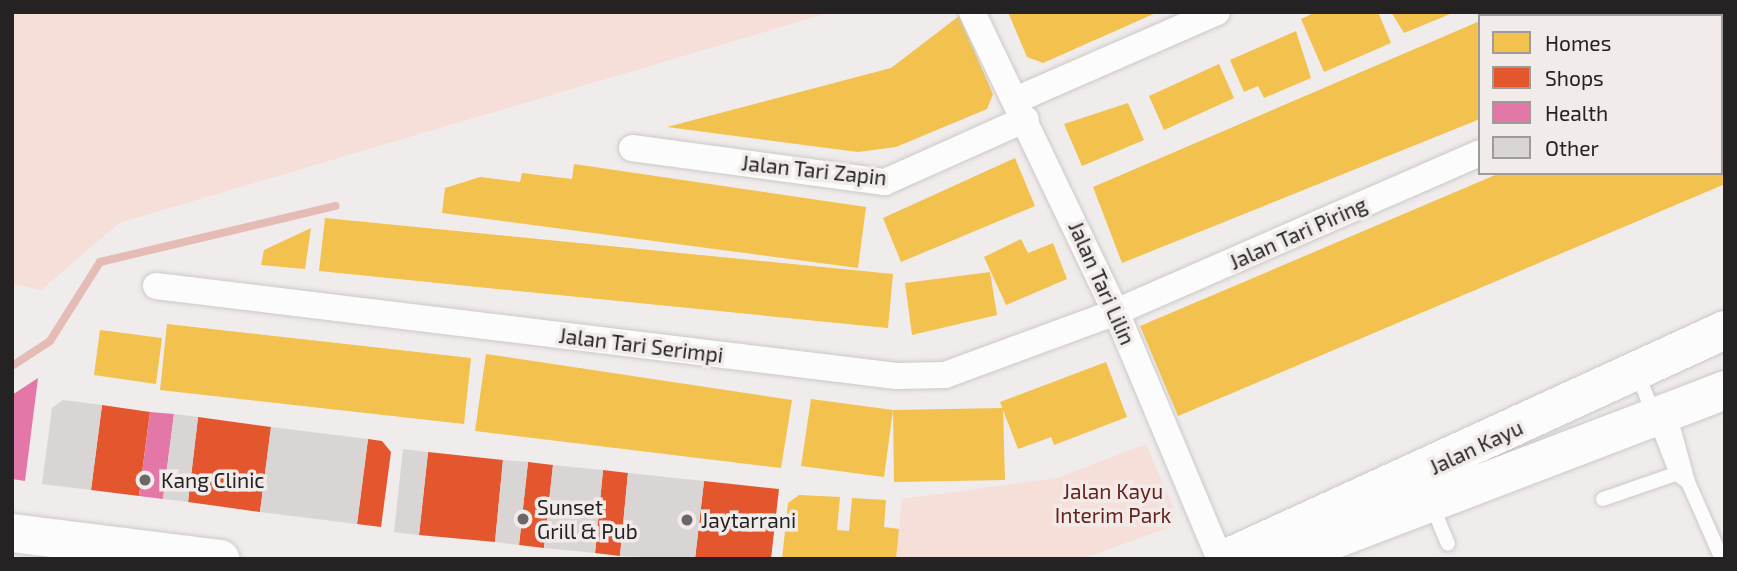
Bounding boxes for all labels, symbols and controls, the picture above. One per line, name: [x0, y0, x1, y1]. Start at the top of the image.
legend: [1478, 14, 1723, 175]
text: Homes: [1545, 30, 1611, 55]
text: Shops: [1545, 65, 1604, 90]
text: Health: [1545, 100, 1608, 125]
text: Other: [1545, 135, 1599, 160]
street label: Jalan Tari Zapin: [740, 150, 888, 190]
street label: Jalan Tari Piring: [1225, 191, 1371, 275]
street label: Jalan Tari Lilin: [1063, 217, 1141, 349]
street label: Jalan Tari Serimpi: [557, 322, 725, 368]
street label: Jalan Kayu: [1425, 414, 1527, 480]
place label: Kang Clinic: [161, 467, 265, 493]
marker: Kang Clinic: [135, 470, 155, 490]
park label: Jalan Kayu Interim Park: [1055, 478, 1171, 528]
place label: Sunset Grill & Pub: [537, 494, 638, 544]
place label: Jaytarrani: [701, 507, 796, 533]
marker: Sunset Grill & Pub: [515, 511, 531, 527]
marker: Jaytarrani: [679, 512, 695, 528]

